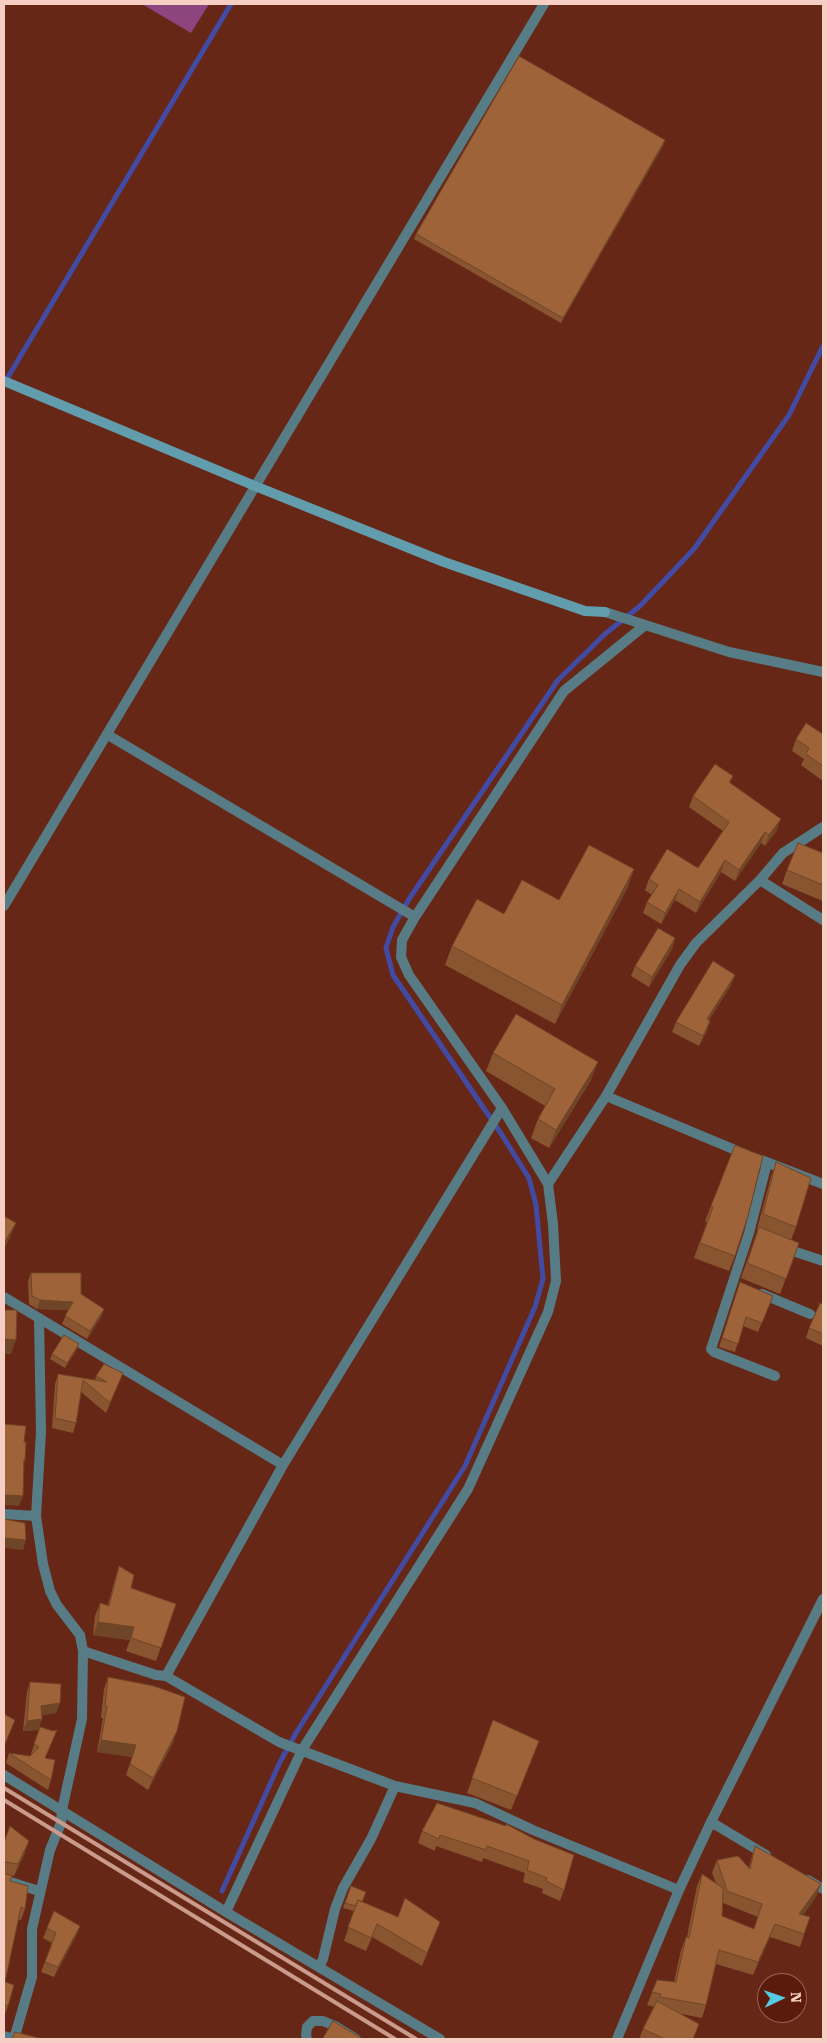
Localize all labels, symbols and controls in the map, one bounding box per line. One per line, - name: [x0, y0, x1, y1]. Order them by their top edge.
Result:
- north arrow: [757, 1973, 807, 2023]
- text: N: [788, 1991, 804, 2003]

